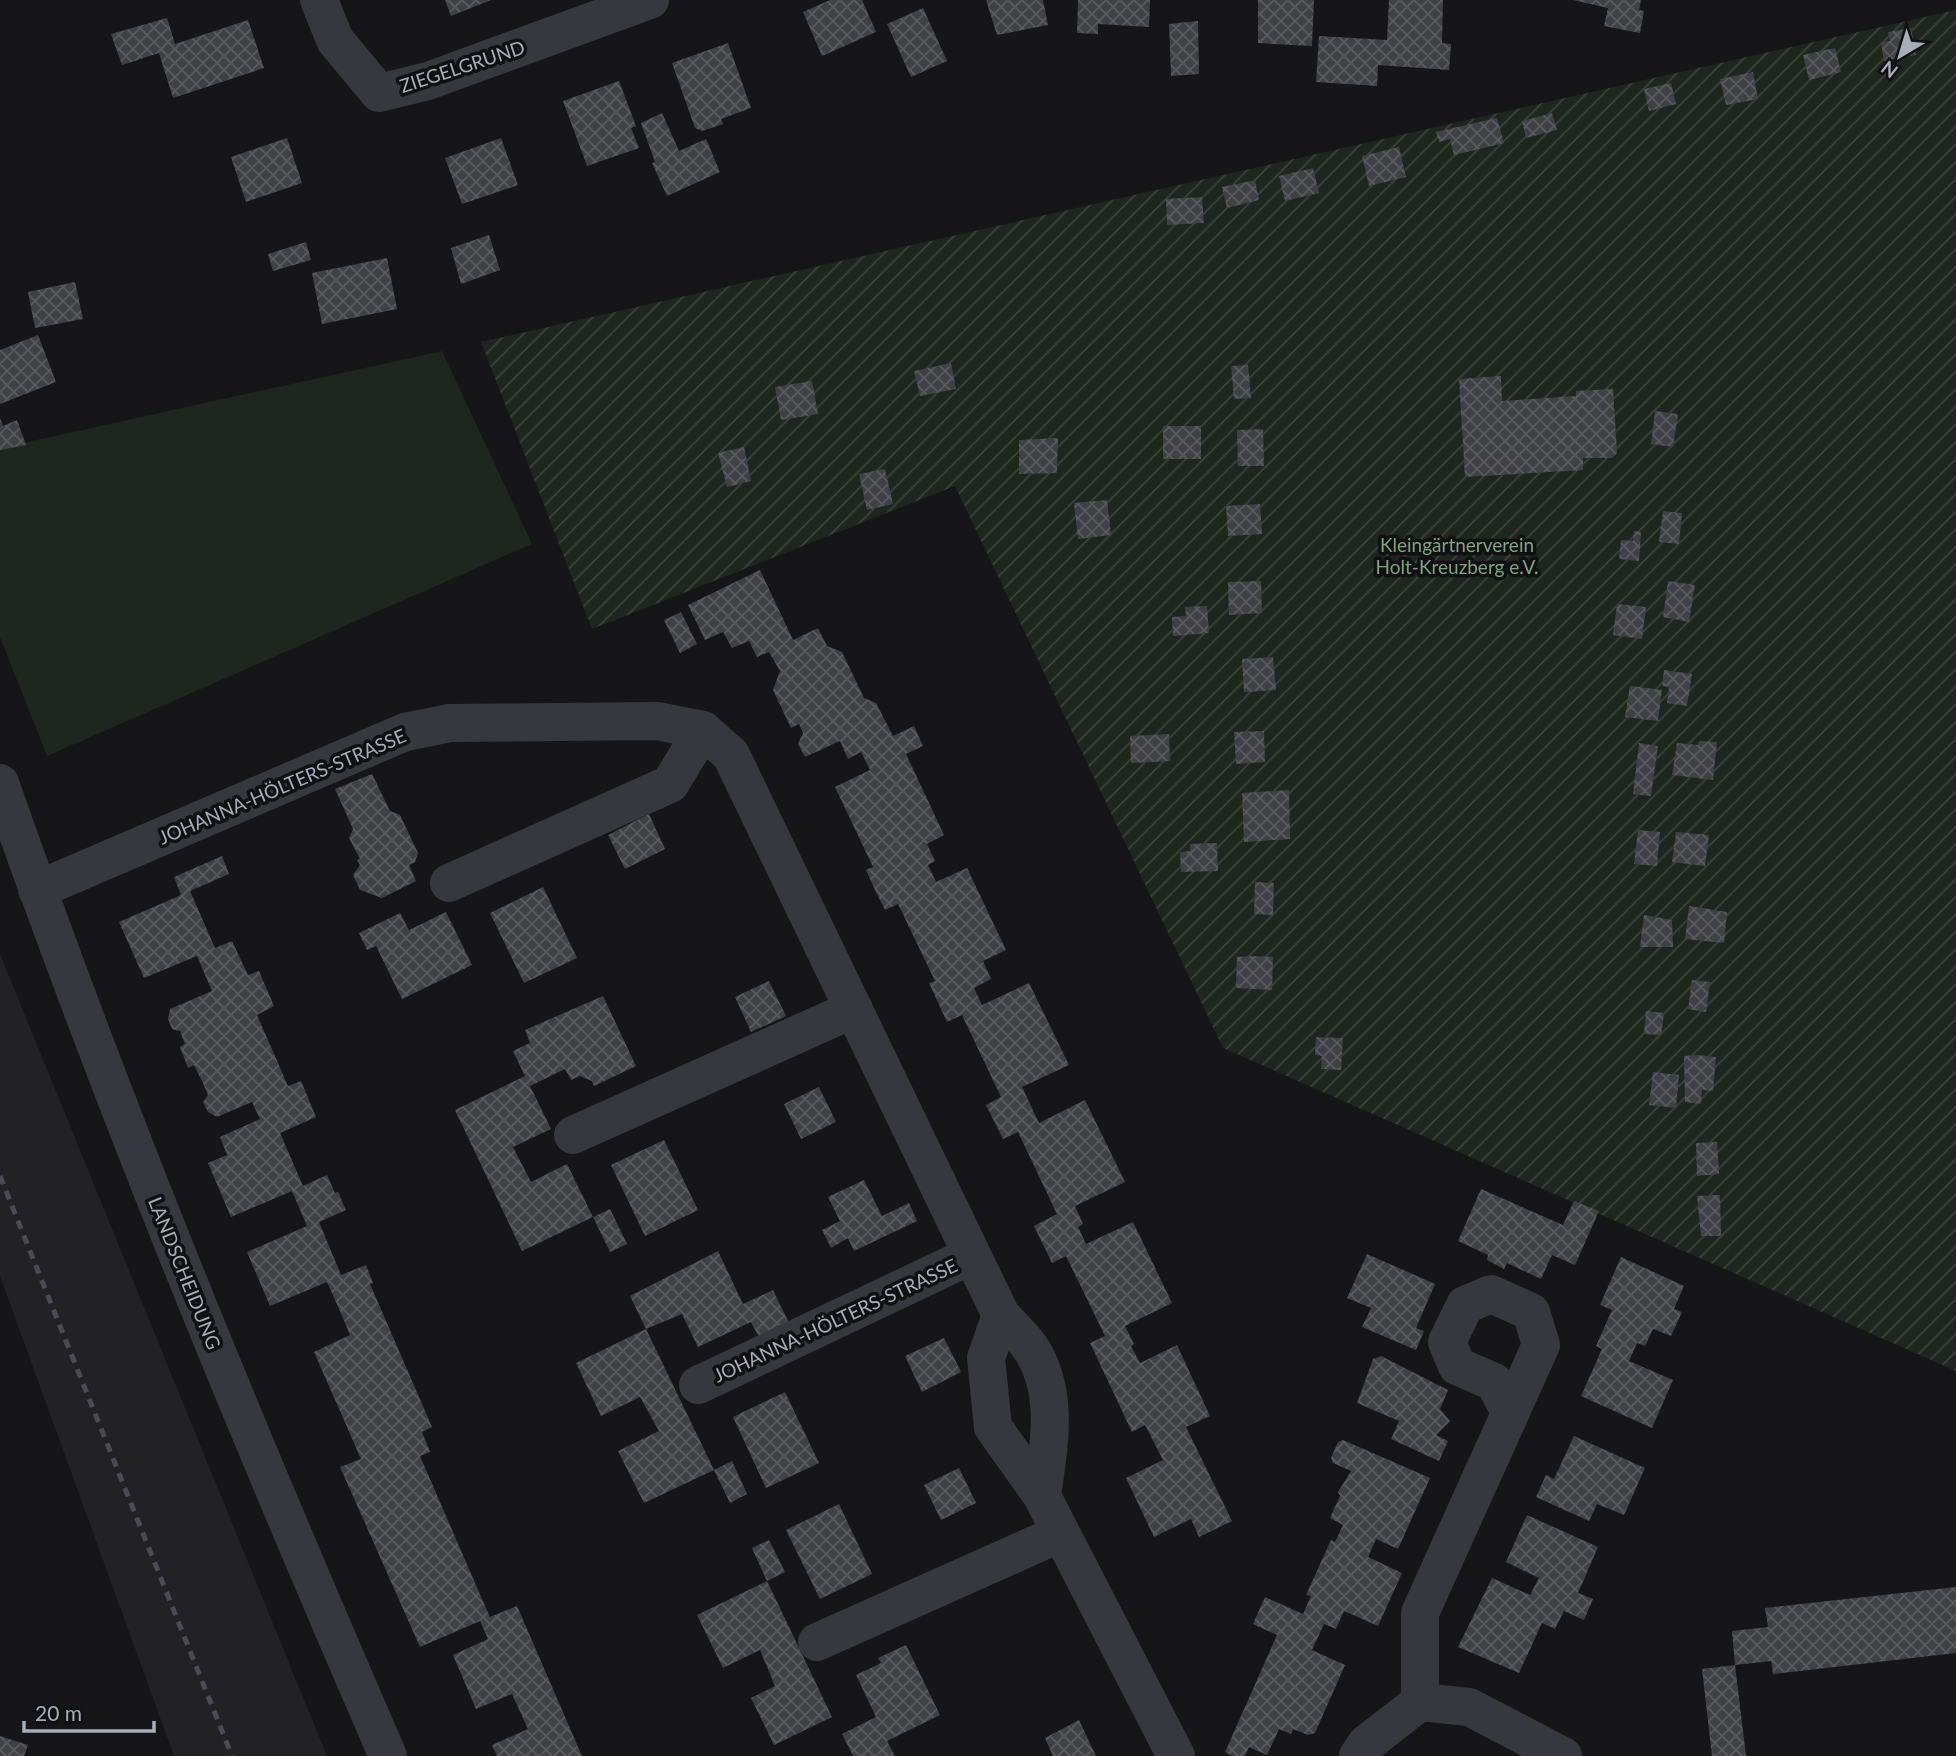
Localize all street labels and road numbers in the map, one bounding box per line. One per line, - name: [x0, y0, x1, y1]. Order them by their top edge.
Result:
- street label: ZIEGELGRUND: [397, 35, 527, 97]
- street label: JOHANNA-HÖLTERS-STRASSE: [155, 723, 409, 849]
- street label: LANDSCHEIDUNG: [144, 1194, 226, 1352]
- street label: JOHANNA-HÖLTERS-STRASSE: [709, 1253, 961, 1387]

